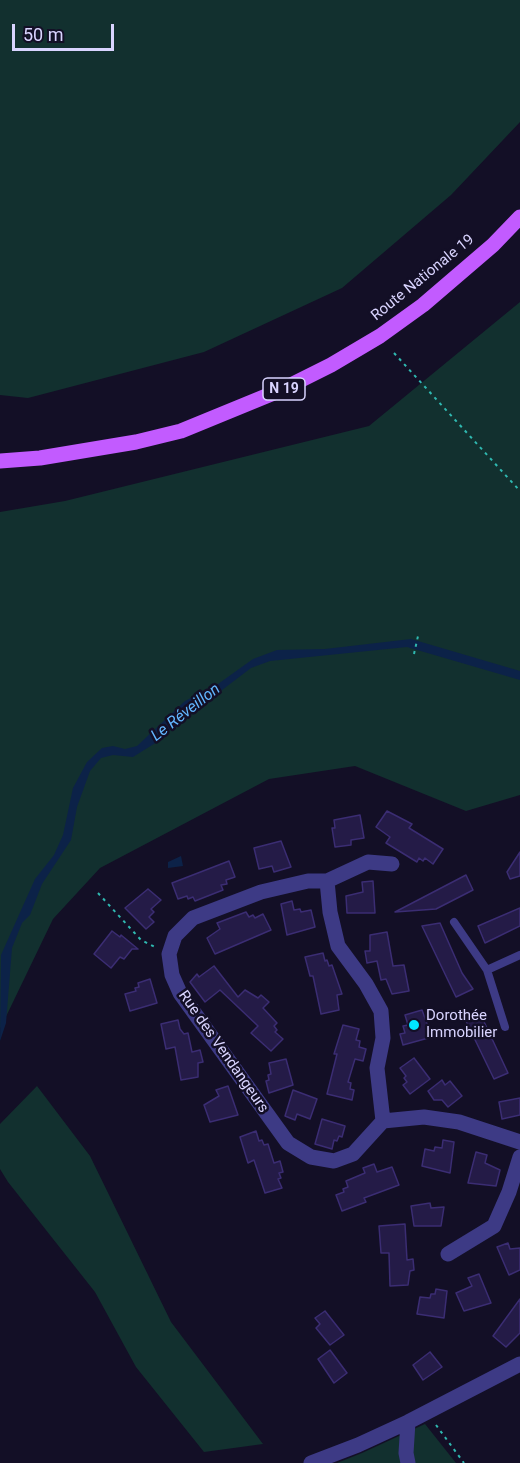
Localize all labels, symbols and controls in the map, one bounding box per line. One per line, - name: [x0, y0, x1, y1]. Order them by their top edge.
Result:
- scale bar: [15, 12, 117, 50]
- text: 50 m: [23, 24, 63, 45]
- street label: Route Nationale 19: [368, 231, 478, 325]
- road number: N 19: [263, 378, 305, 400]
- water label: Le Réveillon: [148, 680, 224, 746]
- street label: Rue des Vendangeurs: [174, 987, 272, 1117]
- place label: Dorothée Immobilier: [426, 1007, 497, 1042]
- marker: Dorothée Immobilier: [407, 1018, 421, 1032]

